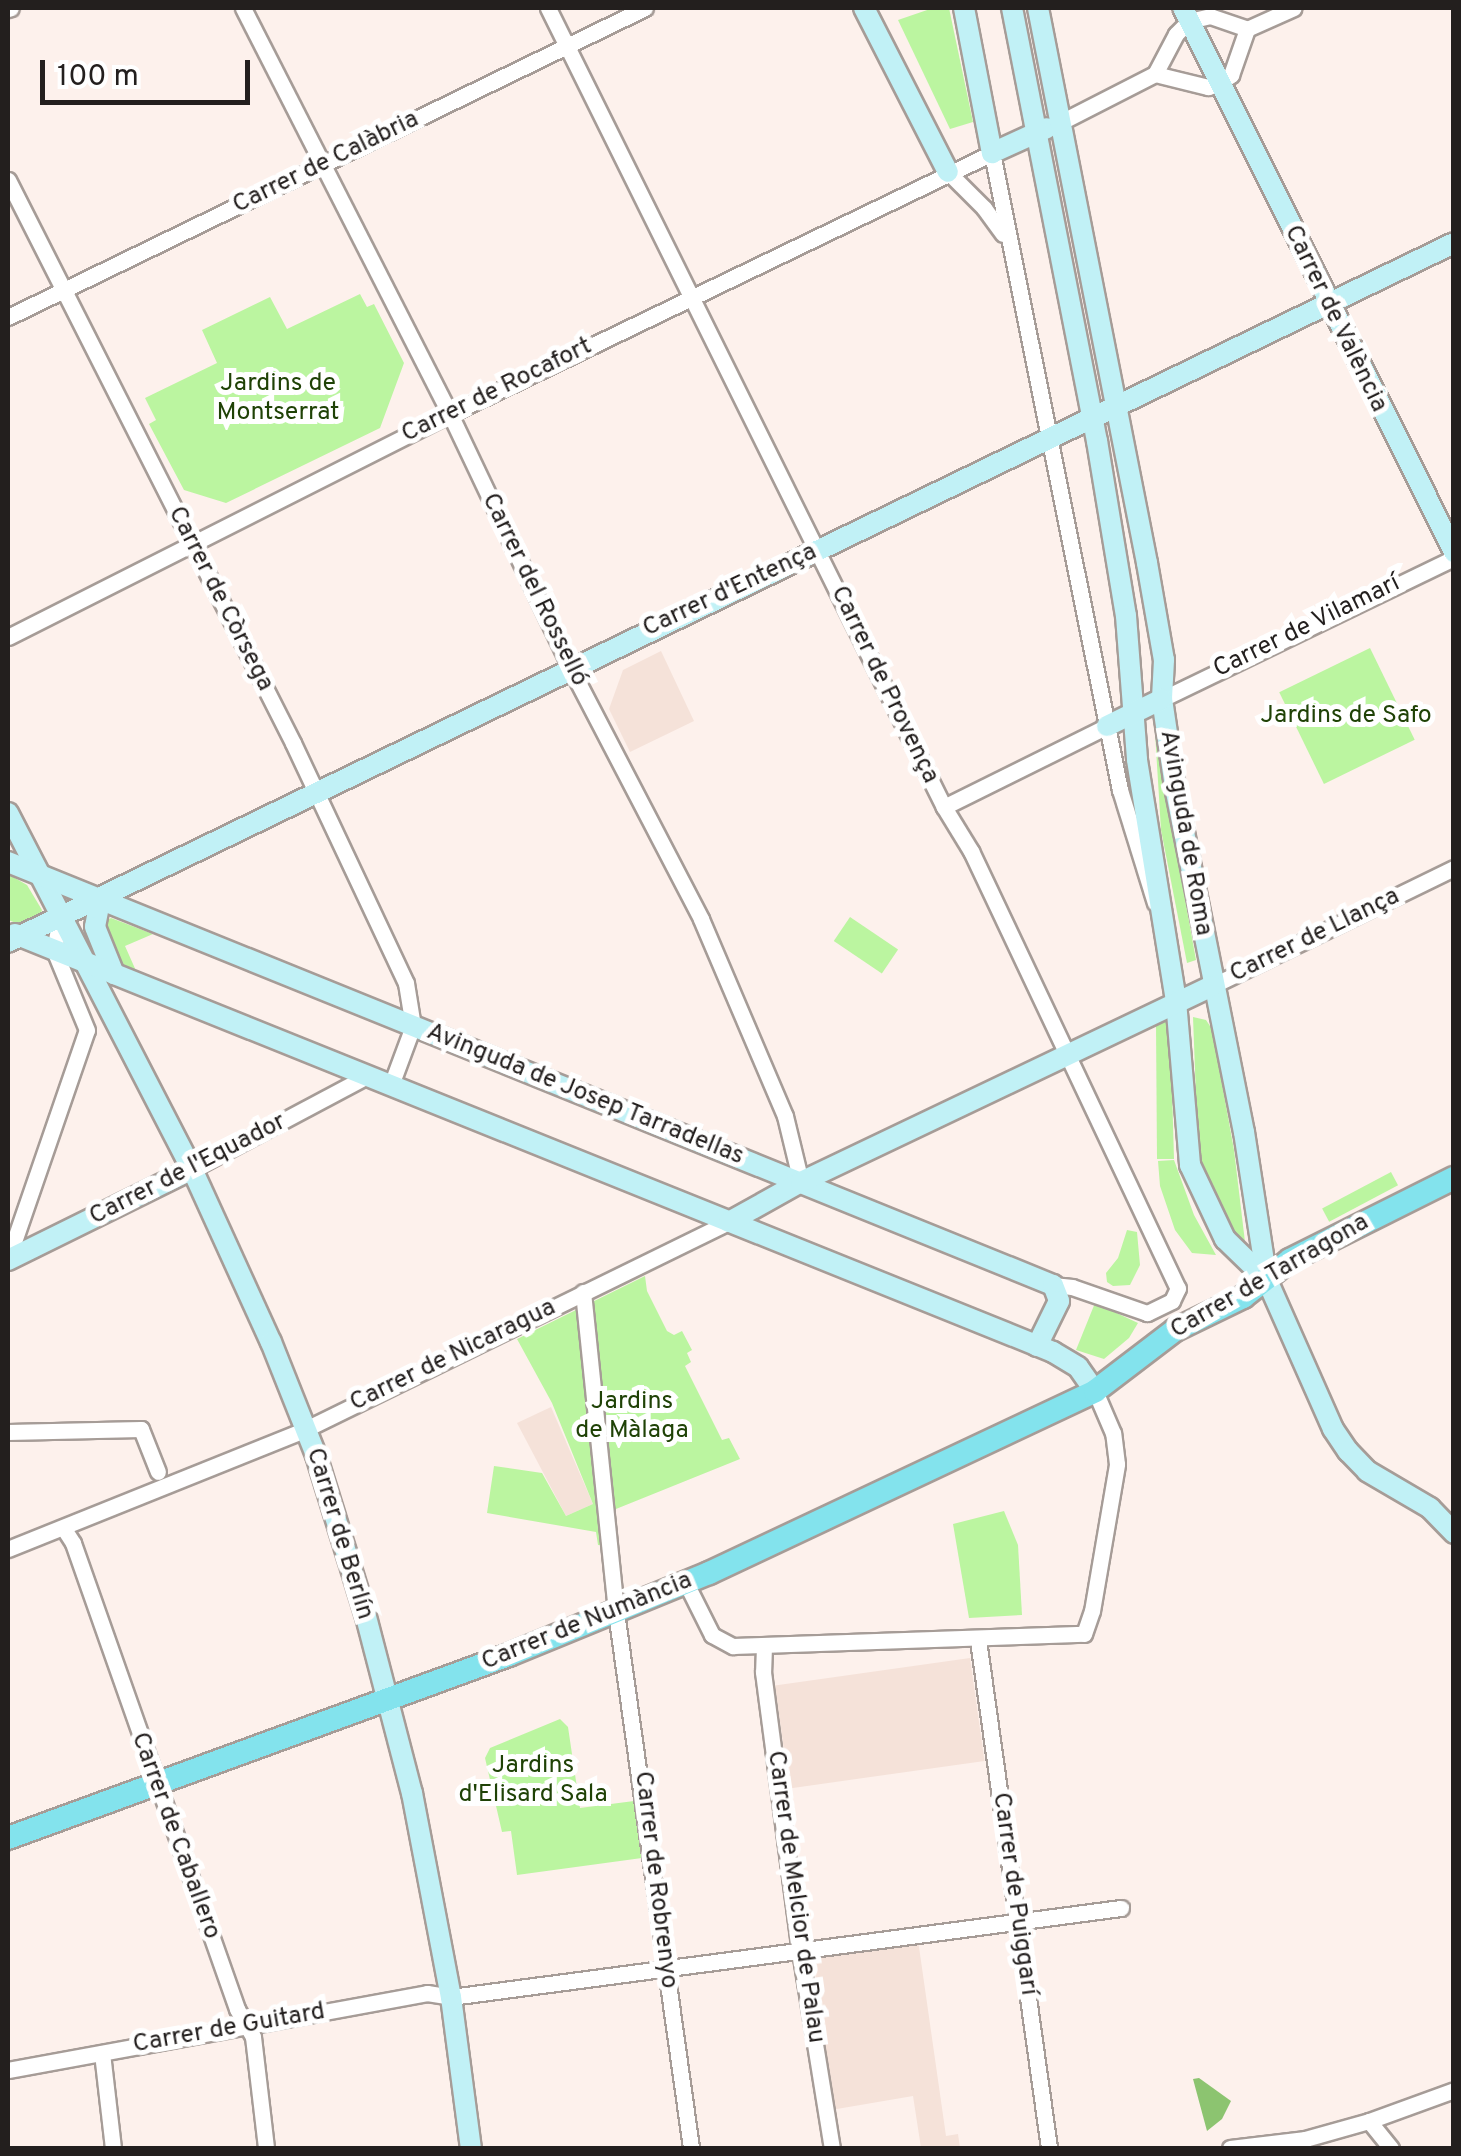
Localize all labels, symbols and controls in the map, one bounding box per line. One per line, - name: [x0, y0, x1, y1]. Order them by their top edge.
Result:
- scale bar: [45, 40, 255, 102]
- text: 100 m: [57, 59, 139, 96]
- street label: Carrer de Calàbria: [228, 105, 424, 221]
- street label: Carrer de València: [1277, 220, 1393, 418]
- street label: Carrer de Rocafort: [397, 332, 597, 450]
- park label: Jardins de Montserrat: [216, 370, 340, 429]
- street label: Carrer del Rosselló: [474, 489, 594, 691]
- street label: Carrer de Còrsega: [161, 502, 279, 696]
- street label: Carrer d'Entença: [638, 538, 822, 644]
- street label: Carrer de Vilamarí: [1209, 569, 1405, 685]
- street label: Carrer de Provença: [823, 581, 945, 789]
- park label: Jardins de Safo: [1260, 701, 1432, 731]
- street label: Avinguda de Roma: [1152, 728, 1218, 938]
- street label: Carrer de Llança: [1225, 882, 1405, 990]
- street label: Avinguda de Josep Tarradellas: [421, 1017, 749, 1173]
- street label: Carrer de l'Equador: [85, 1107, 291, 1233]
- street label: Carrer de Tarragona: [1165, 1208, 1375, 1346]
- street label: Carrer de Nicaragua: [345, 1293, 561, 1419]
- park label: Jardins de Màlaga: [575, 1388, 689, 1447]
- street label: Carrer de Berlín: [299, 1445, 379, 1623]
- street label: Carrer de Numància: [478, 1566, 696, 1678]
- street label: Carrer de Caballero: [124, 1729, 226, 1943]
- street label: Carrer de Melcior de Palau: [760, 1749, 830, 2045]
- park label: Jardins d'Elisard Sala: [458, 1752, 608, 1811]
- street label: Carrer de Robrenyo: [627, 1770, 683, 1990]
- street label: Carrer de Puiggarí: [985, 1791, 1043, 1997]
- street label: Carrer de Guitard: [131, 1997, 327, 2061]

